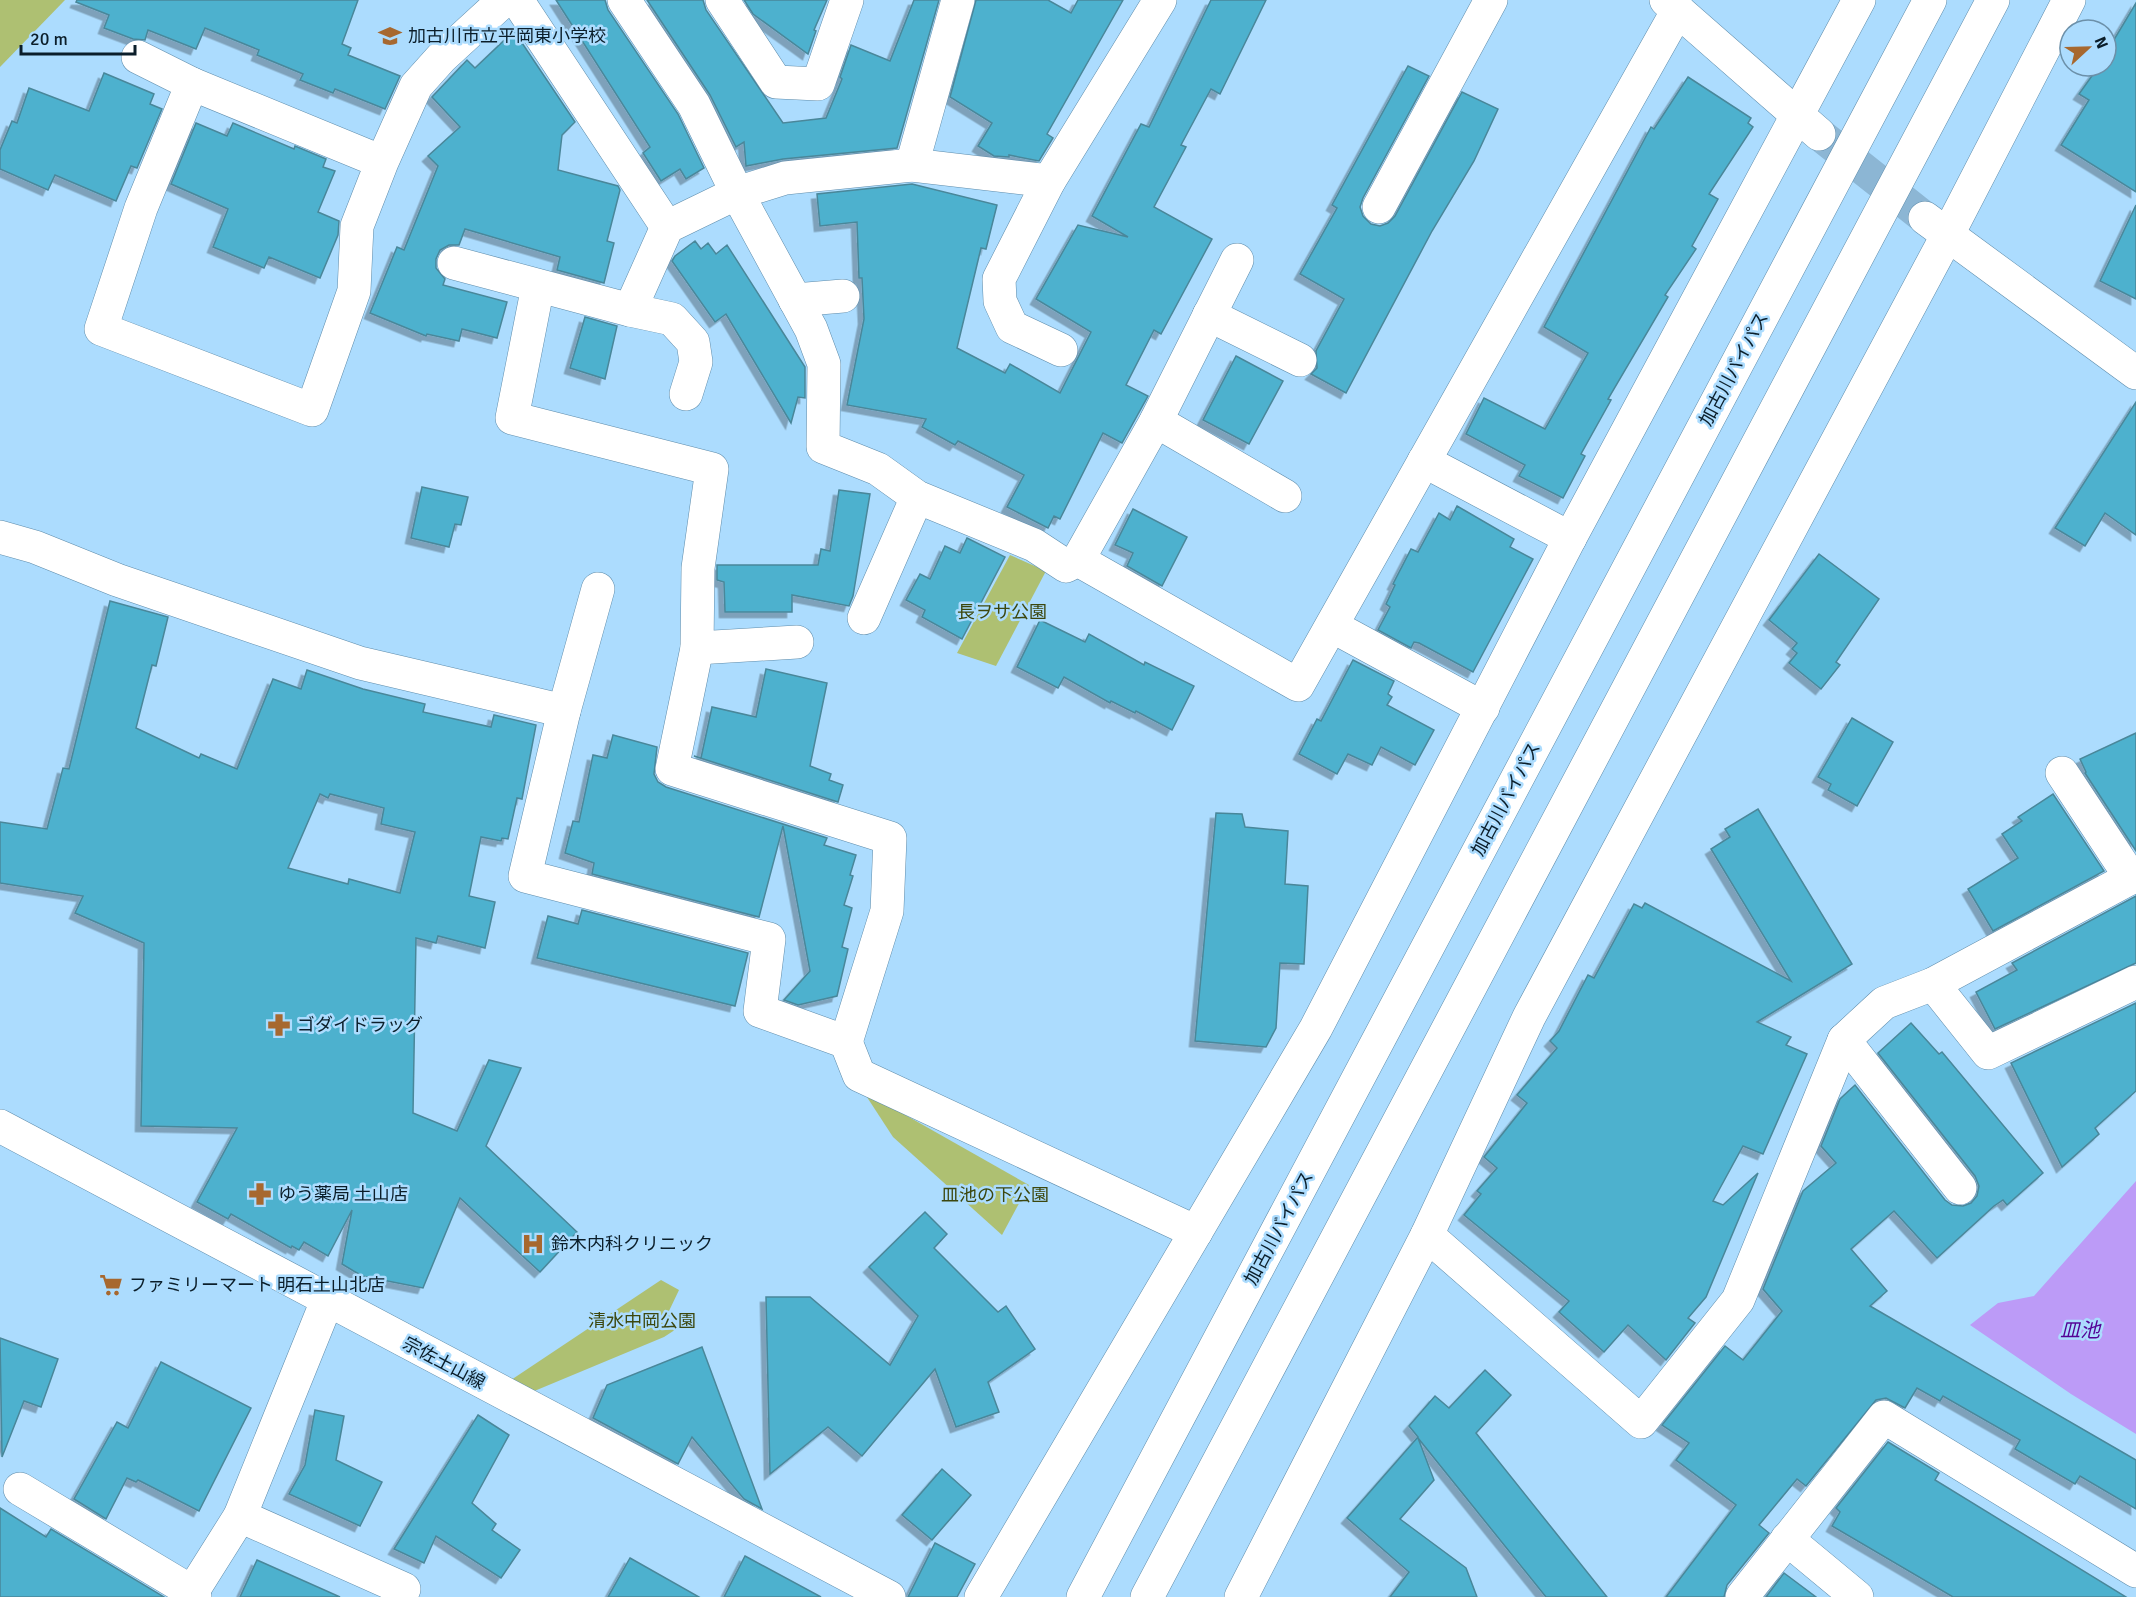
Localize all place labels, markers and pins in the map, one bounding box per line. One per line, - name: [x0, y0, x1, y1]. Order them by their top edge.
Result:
- school or university icon: 加古川市立平岡東小学校: [377, 23, 403, 49]
- place label: 加古川市立平岡東小学校: [408, 25, 606, 47]
- pharmacy icon: ゴダイドラッグ: [266, 1012, 292, 1038]
- place label: ゴダイドラッグ: [297, 1014, 423, 1036]
- pharmacy icon: ゆう薬局 土山店: [247, 1181, 273, 1207]
- place label: ゆう薬局 土山店: [278, 1183, 408, 1205]
- hospital icon: 鈴木内科クリニック: [520, 1231, 546, 1257]
- place label: 鈴木内科クリニック: [551, 1233, 713, 1255]
- supermarket icon: ファミリーマート 明石土山北店: [98, 1272, 124, 1298]
- place label: ファミリーマート 明石土山北店: [129, 1274, 385, 1296]

